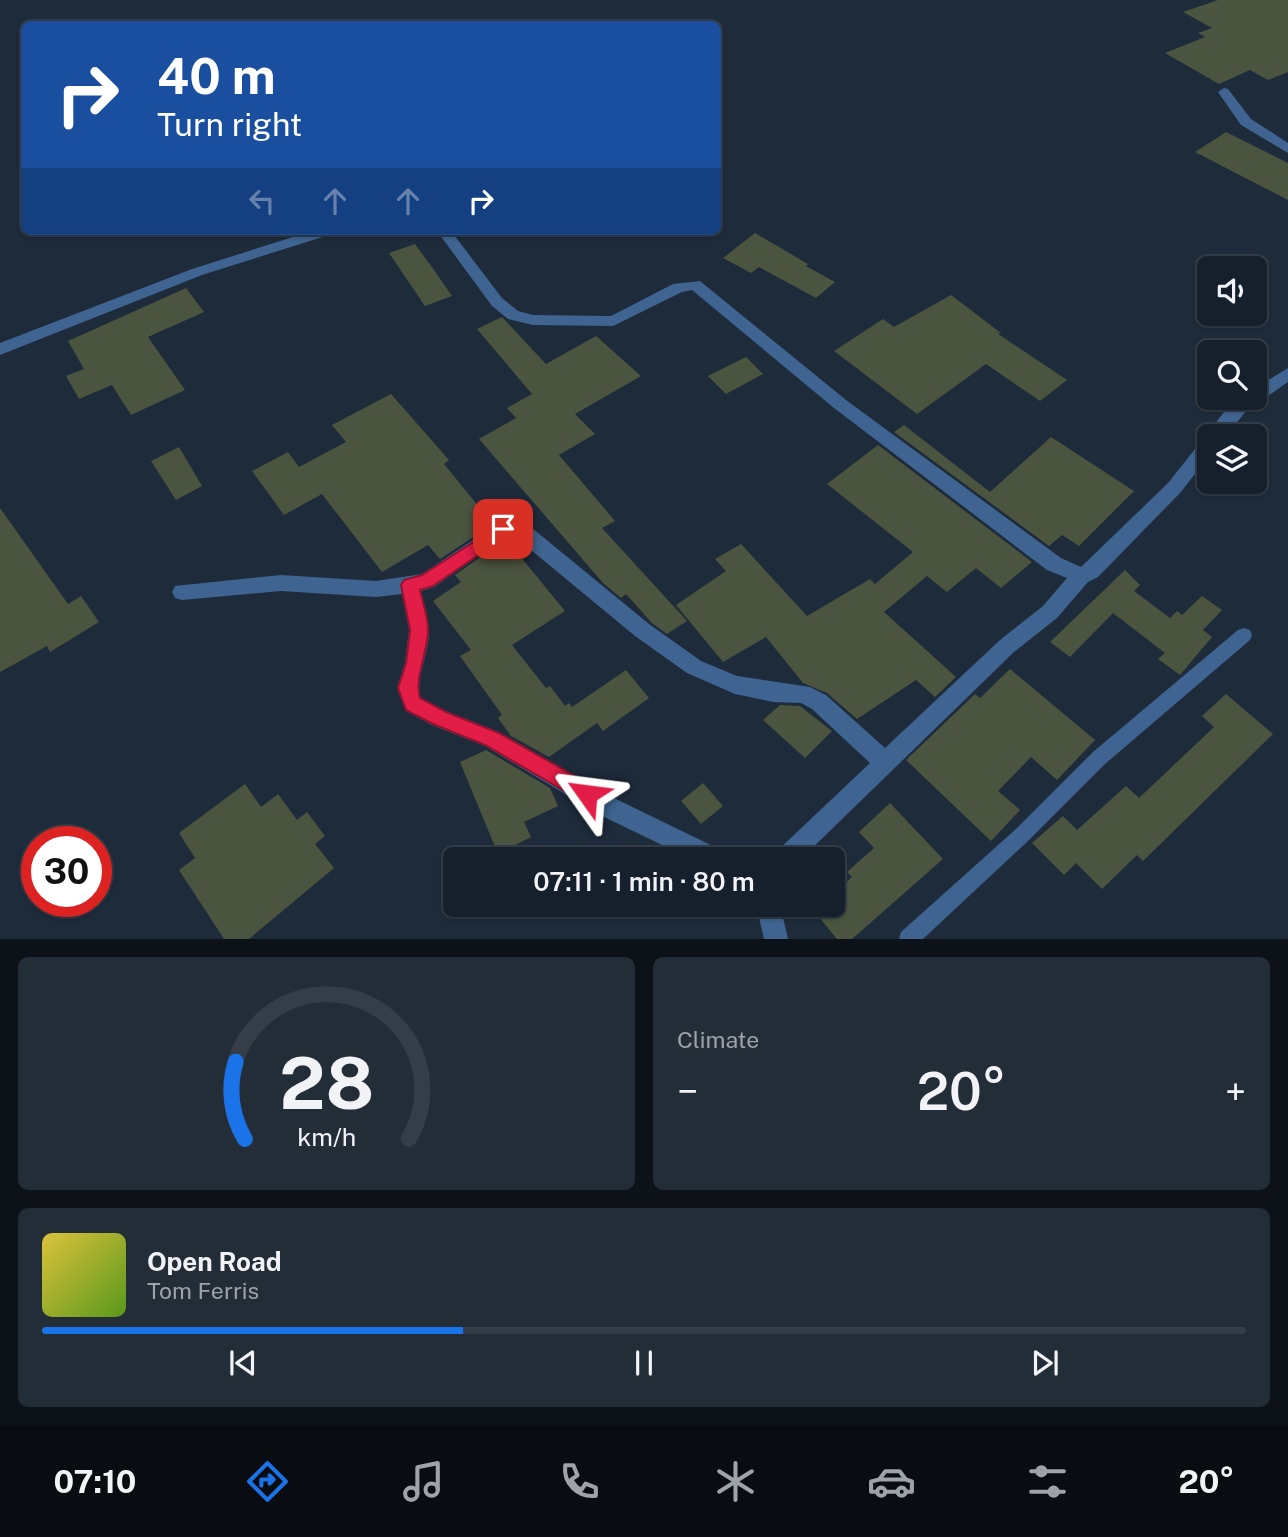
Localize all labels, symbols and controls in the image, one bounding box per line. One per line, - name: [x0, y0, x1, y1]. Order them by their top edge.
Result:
- text: 40 m: [157, 47, 276, 105]
- icon: right: [42, 49, 133, 140]
- text: Turn right: [157, 106, 302, 143]
- icon: left: [243, 182, 281, 220]
- icon: ahead: [316, 182, 354, 220]
- icon: ahead: [389, 182, 427, 220]
- icon: right: [462, 182, 500, 220]
- map controls: [1197, 256, 1267, 494]
- button: sound: [1197, 256, 1267, 326]
- button: search: [1197, 340, 1267, 410]
- button: layers: [1197, 424, 1267, 494]
- pin: [473, 499, 533, 559]
- icon: arrive: [484, 510, 522, 548]
- position arrow: [550, 757, 624, 831]
- speed limit sign: 30: [21, 826, 112, 917]
- text: 07:11 · 1 min · 80 m: [533, 866, 755, 897]
- text: Climate: [677, 1026, 759, 1053]
- text: 28: [279, 1041, 374, 1126]
- text: 20°: [917, 1061, 1006, 1122]
- text: −: [677, 1069, 698, 1114]
- text: +: [1225, 1069, 1246, 1114]
- text: km/h: [297, 1122, 356, 1152]
- text: Open Road: [147, 1246, 282, 1277]
- text: Tom Ferris: [147, 1277, 259, 1304]
- icon: previous: [224, 1344, 262, 1382]
- icon: pause: [625, 1344, 663, 1382]
- icon: next: [1026, 1344, 1064, 1382]
- icon: directions: [243, 1457, 292, 1506]
- icon: music: [399, 1457, 448, 1506]
- icon: phone: [555, 1457, 604, 1506]
- icon: climate: [711, 1457, 760, 1506]
- icon: car: [867, 1457, 916, 1506]
- icon: filters: [1023, 1457, 1072, 1506]
- text: 07:10: [53, 1463, 137, 1500]
- text: 20°: [1178, 1463, 1235, 1500]

